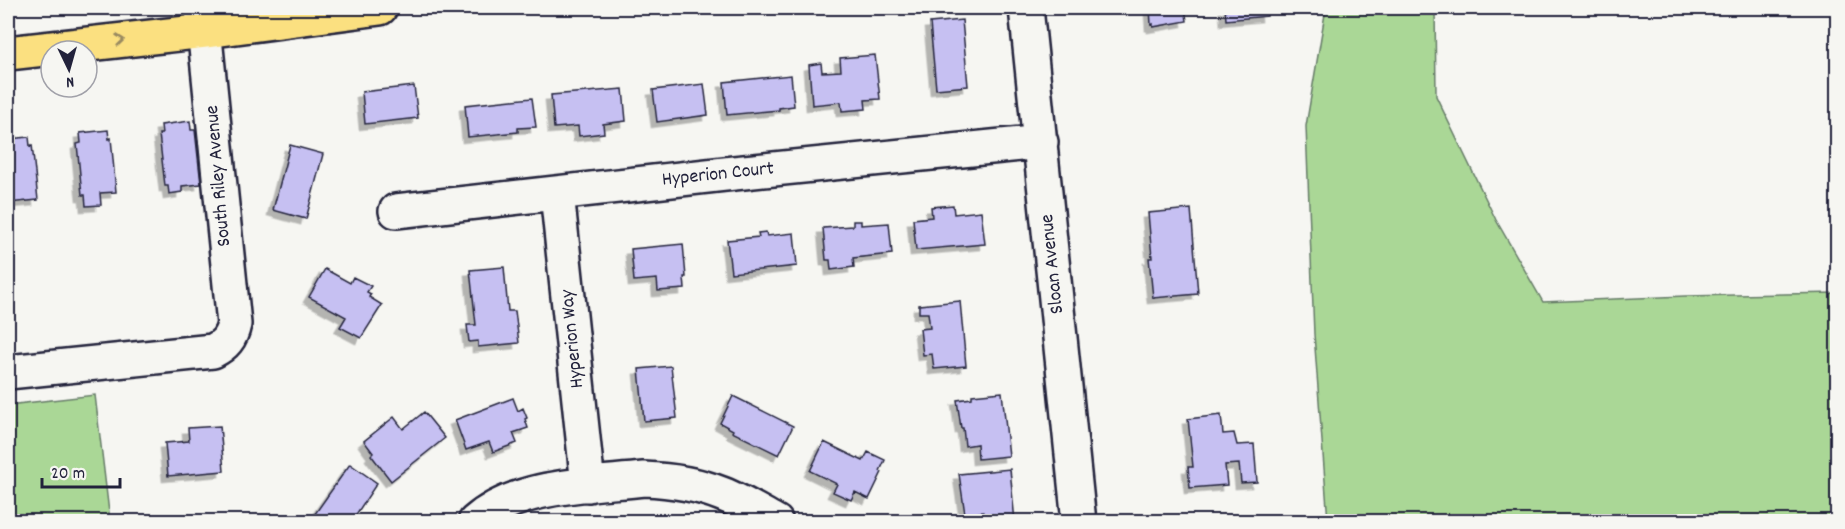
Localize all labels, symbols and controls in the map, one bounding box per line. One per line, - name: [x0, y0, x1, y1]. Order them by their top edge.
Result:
- one-way arrow: [116, 34, 125, 47]
- north arrow: [39, 39, 99, 99]
- text: N: [65, 70, 75, 93]
- street label: South Riley Avenue: [199, 104, 239, 248]
- street label: Hyperion Court: [661, 155, 775, 195]
- street label: Sloan Avenue: [1034, 212, 1072, 315]
- street label: Hyperion Way: [554, 287, 592, 390]
- scale bar: [42, 451, 120, 489]
- text: 20 m: [51, 462, 85, 487]

